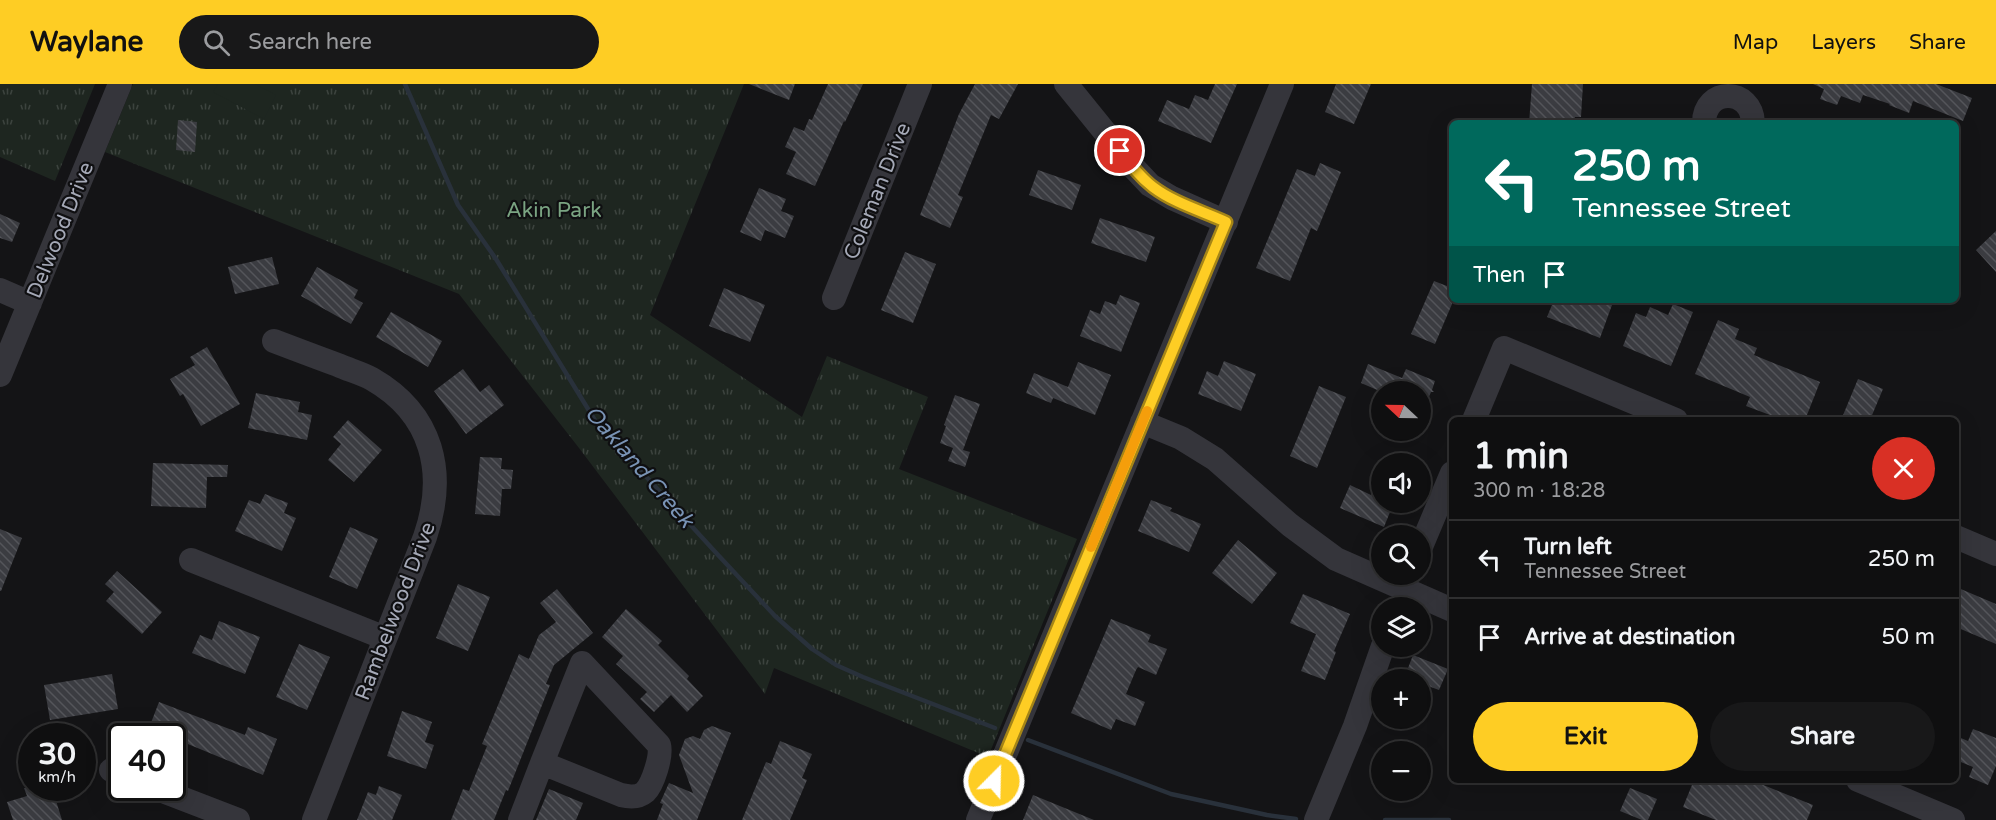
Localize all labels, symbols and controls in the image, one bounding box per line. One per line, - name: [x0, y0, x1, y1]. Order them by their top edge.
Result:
- search box: [179, 15, 599, 69]
- text: Waylane: [30, 25, 143, 59]
- icon: search: [200, 26, 233, 59]
- text: Search here: [248, 29, 372, 55]
- text: Map: [1733, 30, 1778, 55]
- text: Layers: [1811, 30, 1876, 55]
- text: Share: [1909, 30, 1966, 55]
- street label: Coleman Drive: [839, 119, 916, 263]
- pin: [1094, 125, 1145, 176]
- icon: arrive: [1103, 134, 1136, 167]
- text: 250 m: [1572, 141, 1701, 192]
- icon: left: [1473, 144, 1551, 222]
- street label: Delwood Drive: [22, 158, 99, 302]
- text: Tennessee Street: [1572, 192, 1791, 225]
- park label: Akin Park: [506, 198, 602, 223]
- icon: arrive: [1538, 258, 1571, 291]
- text: Then: [1473, 262, 1526, 288]
- north arrow: [1371, 381, 1431, 441]
- map controls: [1371, 381, 1431, 801]
- water label: Oakland Creek: [579, 400, 701, 534]
- text: 1 min: [1473, 435, 1569, 478]
- button: close: [1872, 437, 1935, 500]
- button: sound: [1371, 453, 1431, 513]
- text: 300 m · 18:28: [1473, 479, 1605, 503]
- street label: Rambelwood Drive: [350, 518, 441, 704]
- button: search: [1371, 525, 1431, 585]
- text: Turn left: [1524, 534, 1612, 560]
- icon: left: [1473, 543, 1506, 576]
- text: 250 m: [1868, 546, 1935, 572]
- text: Tennessee Street: [1524, 560, 1686, 584]
- button: layers: [1371, 597, 1431, 657]
- icon: arrive: [1473, 621, 1506, 654]
- text: Arrive at destination: [1524, 624, 1735, 650]
- text: 50 m: [1881, 624, 1935, 650]
- button: +: [1371, 669, 1431, 729]
- button: Exit: [1473, 702, 1698, 771]
- button: Share: [1710, 702, 1935, 771]
- speed limit sign: 40: [108, 723, 186, 801]
- text: 30: [38, 736, 76, 773]
- button: −: [1371, 741, 1431, 801]
- position arrow: [962, 749, 1026, 813]
- text: km/h: [38, 768, 76, 786]

